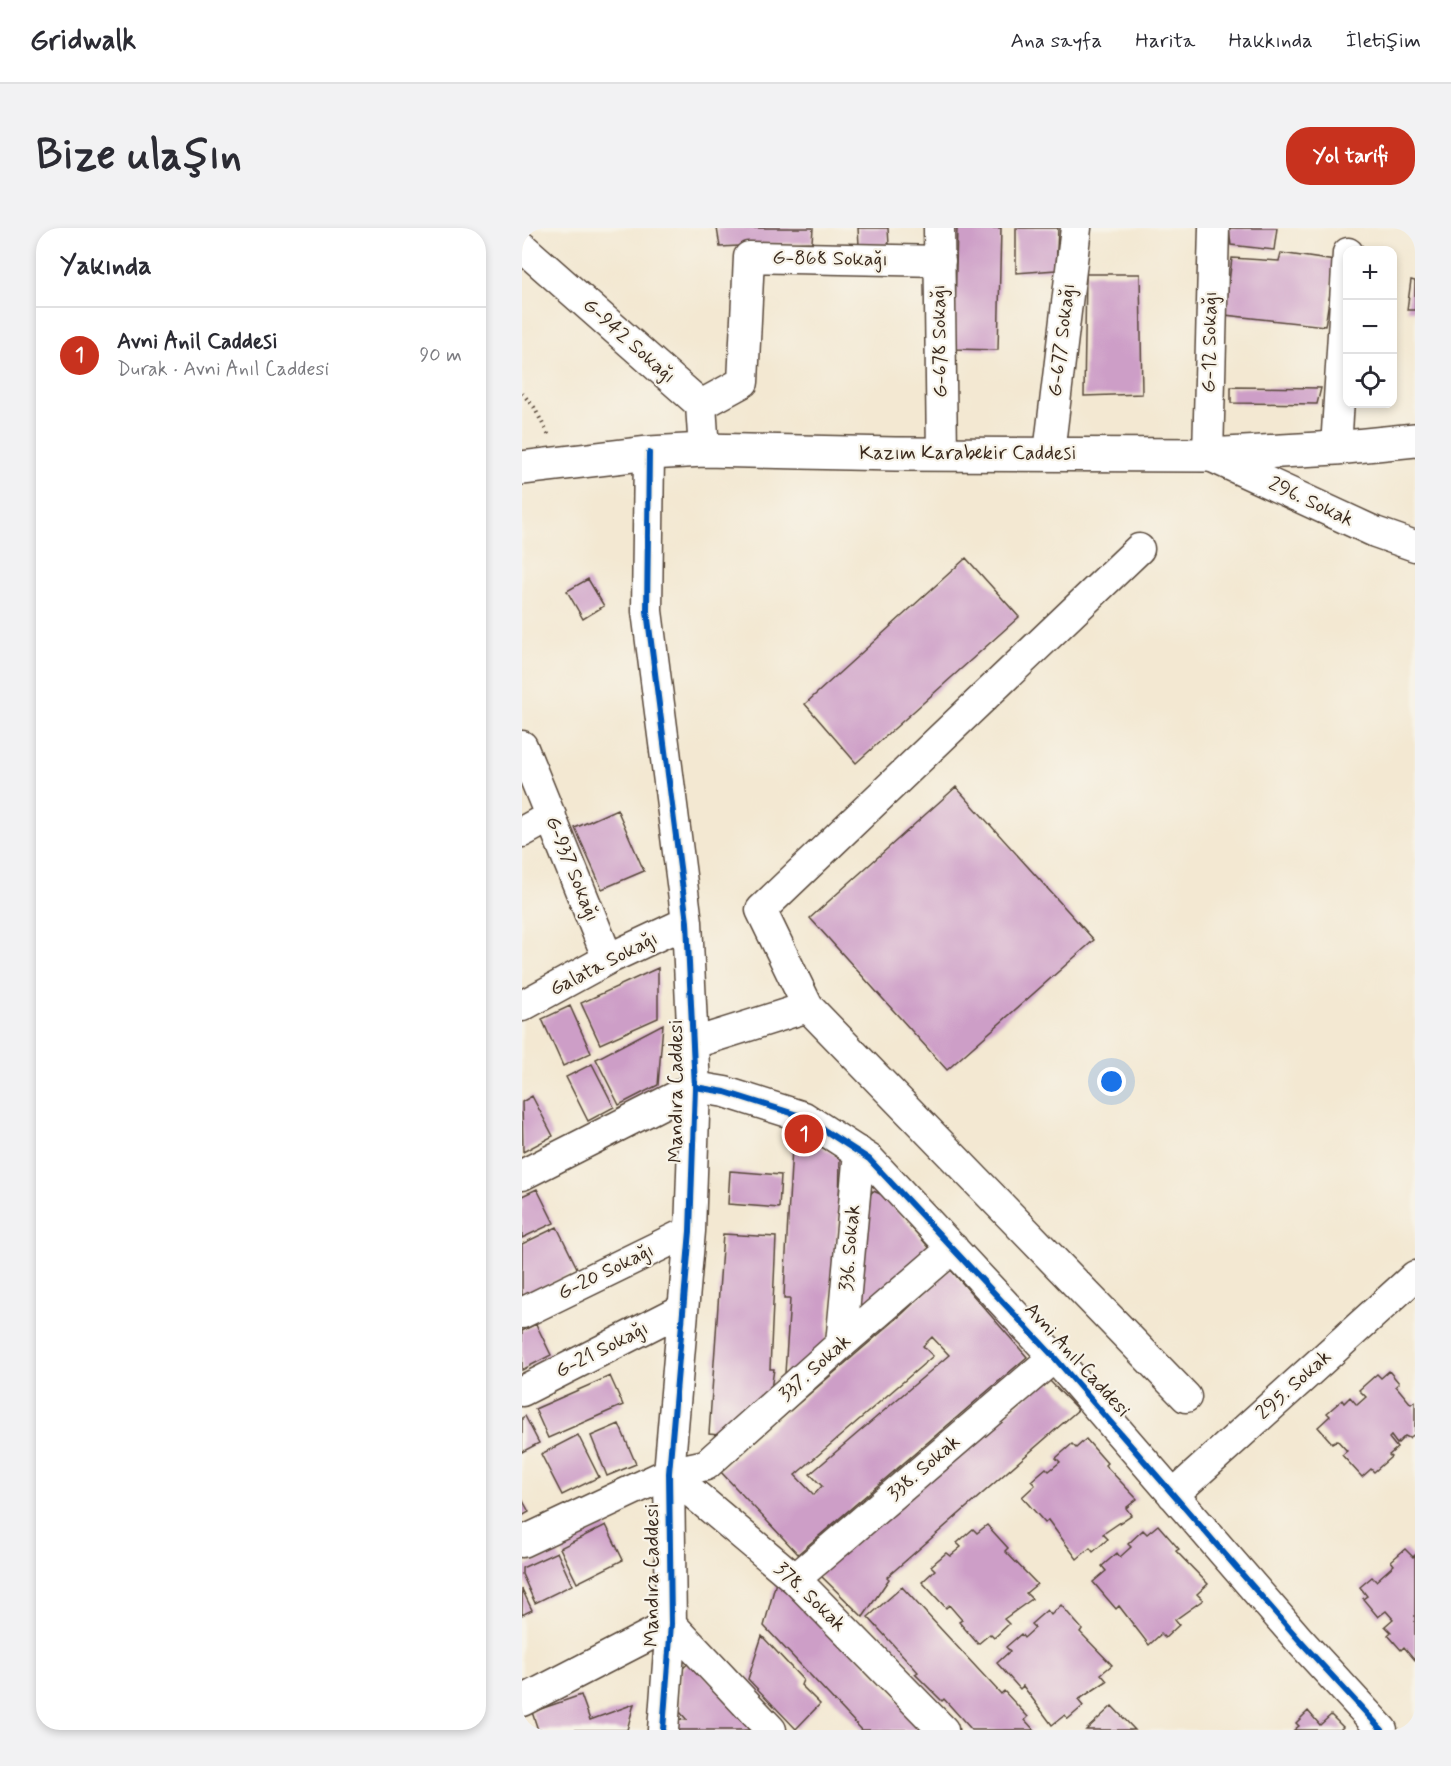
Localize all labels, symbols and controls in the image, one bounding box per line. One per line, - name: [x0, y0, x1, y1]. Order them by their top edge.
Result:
- text: Gridwalk: [30, 23, 136, 60]
- text: Ana sayfa: [1010, 27, 1102, 55]
- text: Harita: [1135, 27, 1195, 55]
- text: Hakkında: [1228, 27, 1313, 55]
- text: İletişim: [1346, 27, 1421, 55]
- button: Yol tarifi: [1286, 127, 1415, 185]
- text: Bize ulaşın: [36, 129, 242, 184]
- street label: G-868 Sokağı: [772, 244, 888, 274]
- map controls: [1343, 246, 1397, 408]
- button: +: [1343, 246, 1397, 300]
- text: Yakında: [60, 250, 152, 284]
- street label: G-677 Sokağı: [1042, 282, 1082, 398]
- street label: G-678 Sokağı: [926, 284, 954, 398]
- street label: G-12 Sokağı: [1196, 291, 1224, 393]
- street label: G-942 Sokağı: [577, 292, 681, 390]
- button: −: [1343, 300, 1397, 354]
- text: Avni Anil Caddesi: [117, 328, 278, 356]
- text: 1: [75, 342, 84, 369]
- text: 90 m: [419, 342, 462, 369]
- button: locate: [1343, 354, 1397, 408]
- text: Durak · Avni Anıl Caddesi: [117, 356, 329, 383]
- street label: Kazım Karabekir Caddesi: [859, 440, 1077, 467]
- street label: 296. Sokak: [1264, 470, 1358, 534]
- street label: G-937 Sokağı: [539, 812, 605, 926]
- street label: Galata Sokağı: [545, 925, 663, 1003]
- street label: Mandıra Caddesi: [663, 1019, 690, 1163]
- your location: [1097, 1067, 1126, 1096]
- pin: 1: [784, 1112, 824, 1156]
- street label: 336. Sokak: [833, 1203, 867, 1293]
- street label: G-20 Sokağı: [553, 1237, 659, 1307]
- street label: Avni Anıl Caddesi: [1018, 1297, 1136, 1423]
- street label: G-21 Sokağı: [551, 1315, 653, 1385]
- street label: 337. Sokak: [773, 1328, 857, 1408]
- street label: 295. Sokak: [1250, 1344, 1338, 1426]
- street label: 338. Sokak: [882, 1429, 966, 1507]
- street label: Mandıra Caddesi: [639, 1503, 666, 1647]
- street label: 378. Sokak: [768, 1556, 852, 1638]

